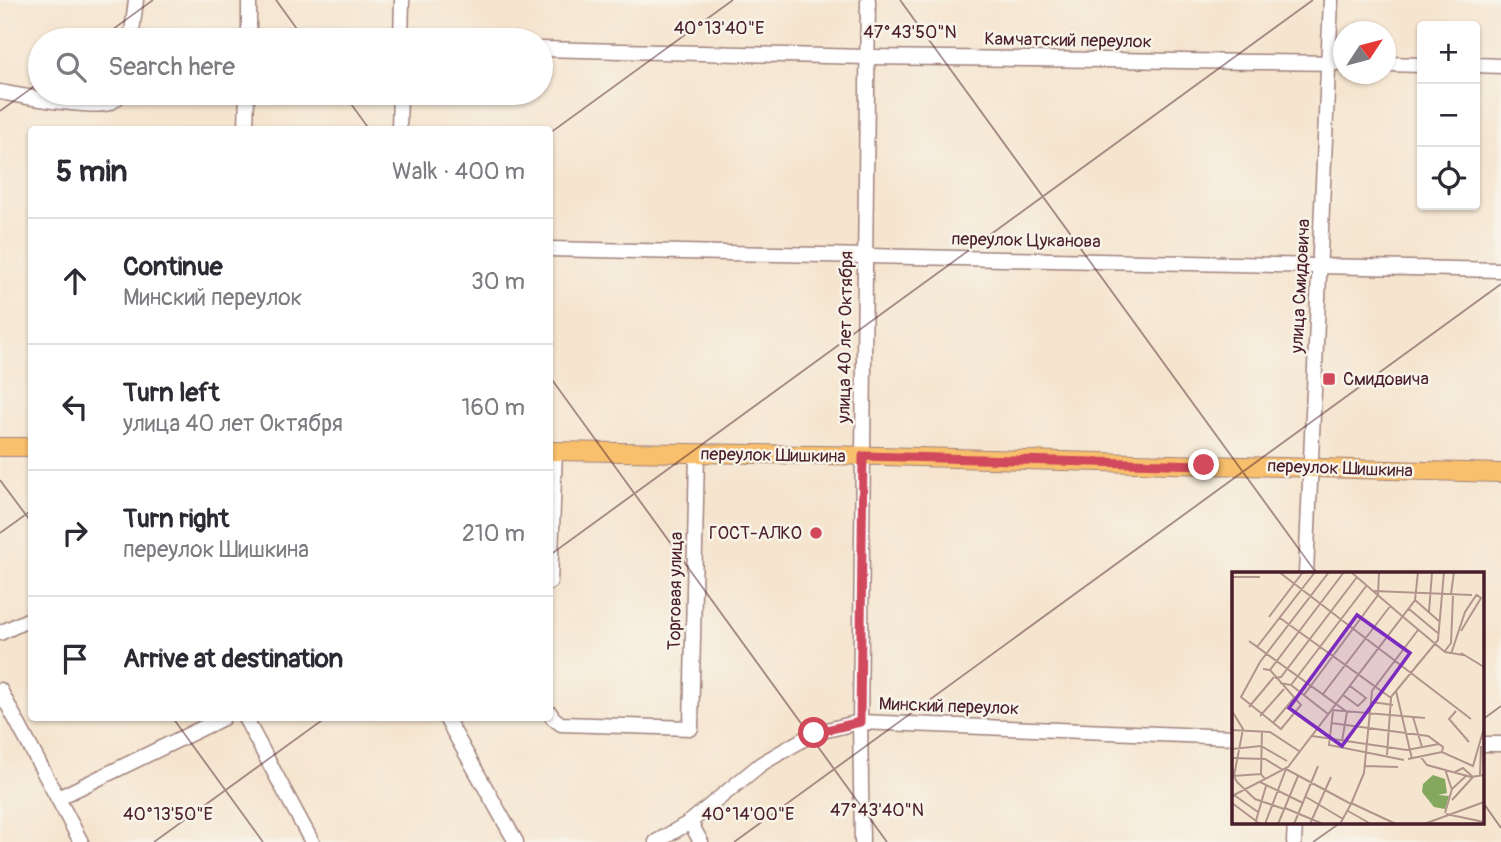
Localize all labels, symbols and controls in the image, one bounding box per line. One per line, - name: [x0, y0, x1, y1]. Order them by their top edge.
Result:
- text: 40°13'40"E: [674, 17, 764, 40]
- text: 47°43'50"N: [863, 21, 957, 44]
- north arrow: [1333, 21, 1396, 84]
- map controls: [1417, 21, 1480, 210]
- button: +: [1417, 21, 1480, 84]
- search box: [28, 28, 553, 105]
- street label: Камчатский переулок: [984, 28, 1152, 53]
- icon: search: [52, 48, 90, 86]
- text: Search here: [108, 51, 235, 83]
- button: −: [1417, 84, 1480, 147]
- button: locate: [1417, 147, 1480, 210]
- text: 5 min: [56, 153, 127, 190]
- text: Walk · 400 m: [392, 157, 525, 186]
- street label: улица Смидовича: [1285, 218, 1316, 355]
- street label: переулок Цуканова: [951, 228, 1101, 253]
- text: Continue: [123, 251, 223, 283]
- street label: улица 40 лет Октября: [832, 251, 859, 424]
- icon: ahead: [56, 262, 94, 300]
- text: 30 m: [471, 267, 525, 296]
- text: Минский переулок: [123, 283, 302, 312]
- place label: Смидовича: [1343, 368, 1429, 391]
- marker: Смидовича: [1321, 371, 1337, 387]
- text: Turn left: [123, 377, 219, 409]
- icon: left: [56, 388, 94, 426]
- text: 160 m: [461, 393, 525, 422]
- text: улица 40 лет Октября: [123, 409, 343, 438]
- street label: переулок Шишкина: [700, 443, 846, 468]
- route end: [1188, 449, 1219, 480]
- street label: переулок Шишкина: [1267, 454, 1413, 483]
- text: Turn right: [123, 503, 229, 535]
- icon: right: [56, 514, 94, 552]
- text: 210 m: [462, 519, 525, 548]
- place label: ГОСТ-АЛКО: [709, 522, 802, 545]
- marker: ГОСТ-АЛКО: [808, 525, 824, 541]
- street label: Торговая улица: [663, 532, 688, 650]
- text: переулок Шишкина: [123, 535, 309, 564]
- inset map: [1232, 572, 1484, 824]
- icon: arrive: [56, 640, 94, 678]
- text: Arrive at destination: [123, 643, 343, 675]
- street label: Минский переулок: [878, 693, 1020, 720]
- route start: [798, 717, 829, 748]
- text: 47°43'40"N: [830, 799, 924, 822]
- text: 40°13'50"E: [123, 803, 213, 826]
- text: 40°14'00"E: [702, 803, 794, 826]

